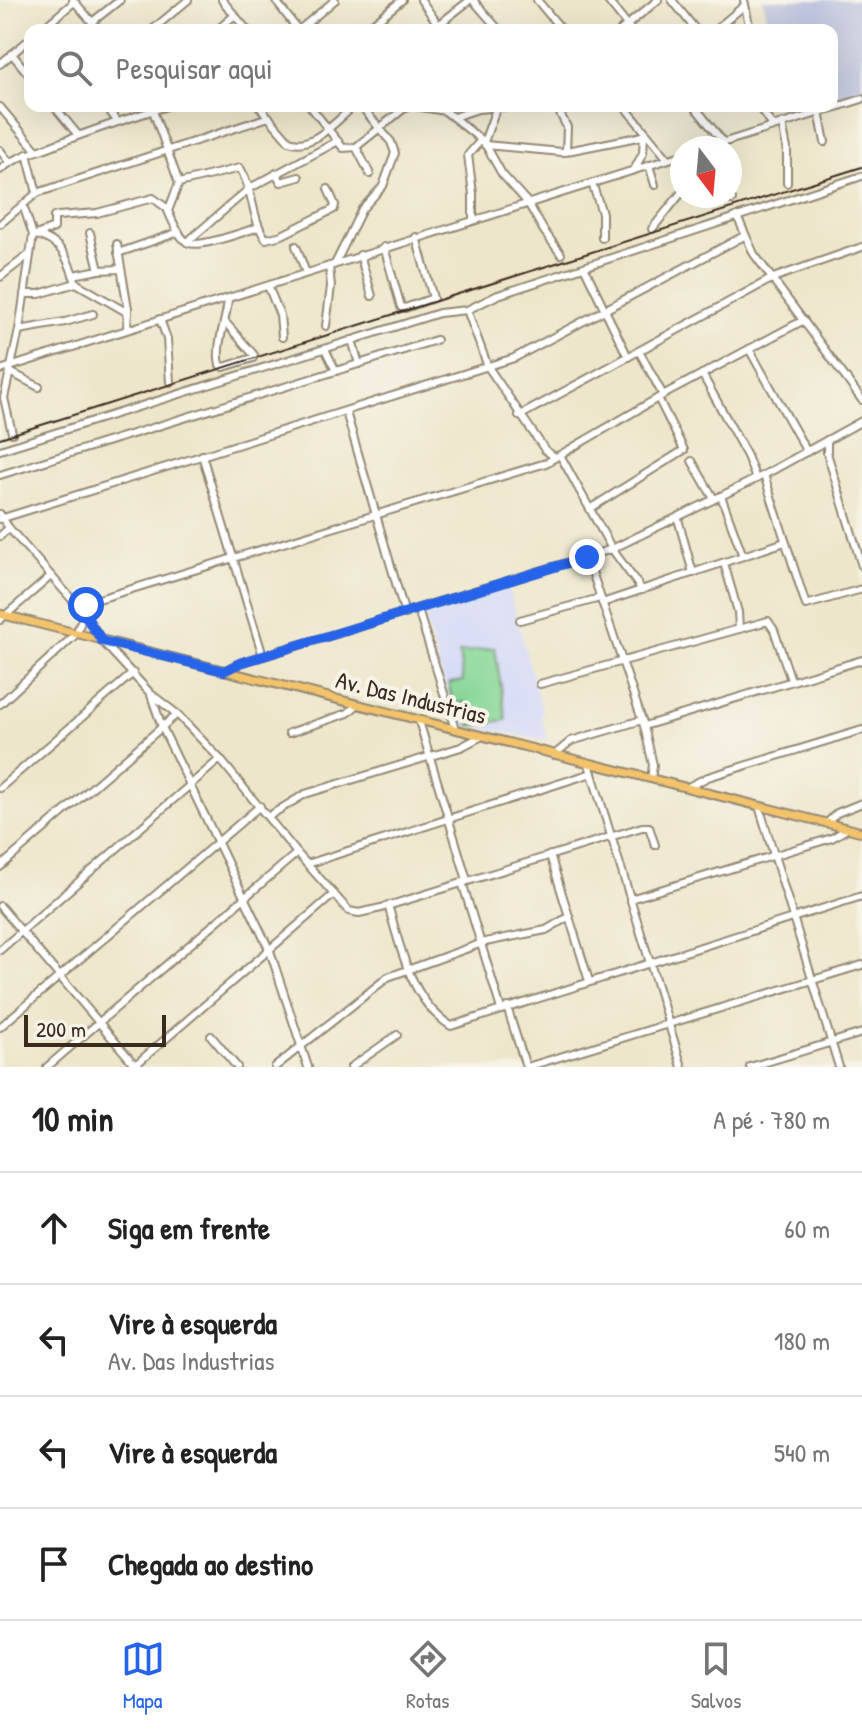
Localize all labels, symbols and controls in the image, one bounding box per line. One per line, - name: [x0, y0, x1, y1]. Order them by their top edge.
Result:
- search box: [24, 24, 838, 112]
- icon: search: [52, 46, 96, 90]
- text: Pesquisar aqui: [116, 48, 273, 88]
- north arrow: [670, 136, 742, 208]
- route end: [569, 539, 605, 575]
- route start: [68, 587, 104, 623]
- street label: Av. Das Industrias: [333, 663, 490, 731]
- scale bar: [24, 1011, 166, 1047]
- text: 200 m: [36, 1014, 86, 1044]
- text: 10 min: [32, 1096, 114, 1142]
- text: A pé · 780 m: [713, 1102, 830, 1137]
- icon: ahead: [32, 1206, 76, 1250]
- text: Siga em frente: [108, 1208, 270, 1248]
- text: 60 m: [784, 1211, 830, 1246]
- text: Vire à esquerda: [108, 1303, 277, 1343]
- icon: left: [32, 1318, 76, 1362]
- text: 180 m: [774, 1323, 830, 1358]
- text: Av. Das Industrias: [108, 1343, 275, 1378]
- icon: left: [32, 1430, 76, 1474]
- text: Vire à esquerda: [108, 1432, 277, 1472]
- text: 540 m: [774, 1435, 830, 1470]
- icon: arrive: [32, 1542, 76, 1586]
- text: Chegada ao destino: [108, 1544, 313, 1584]
- tab: Mapa: [121, 1637, 165, 1715]
- tab: Rotas: [406, 1637, 450, 1715]
- tab: Salvos: [691, 1637, 741, 1715]

